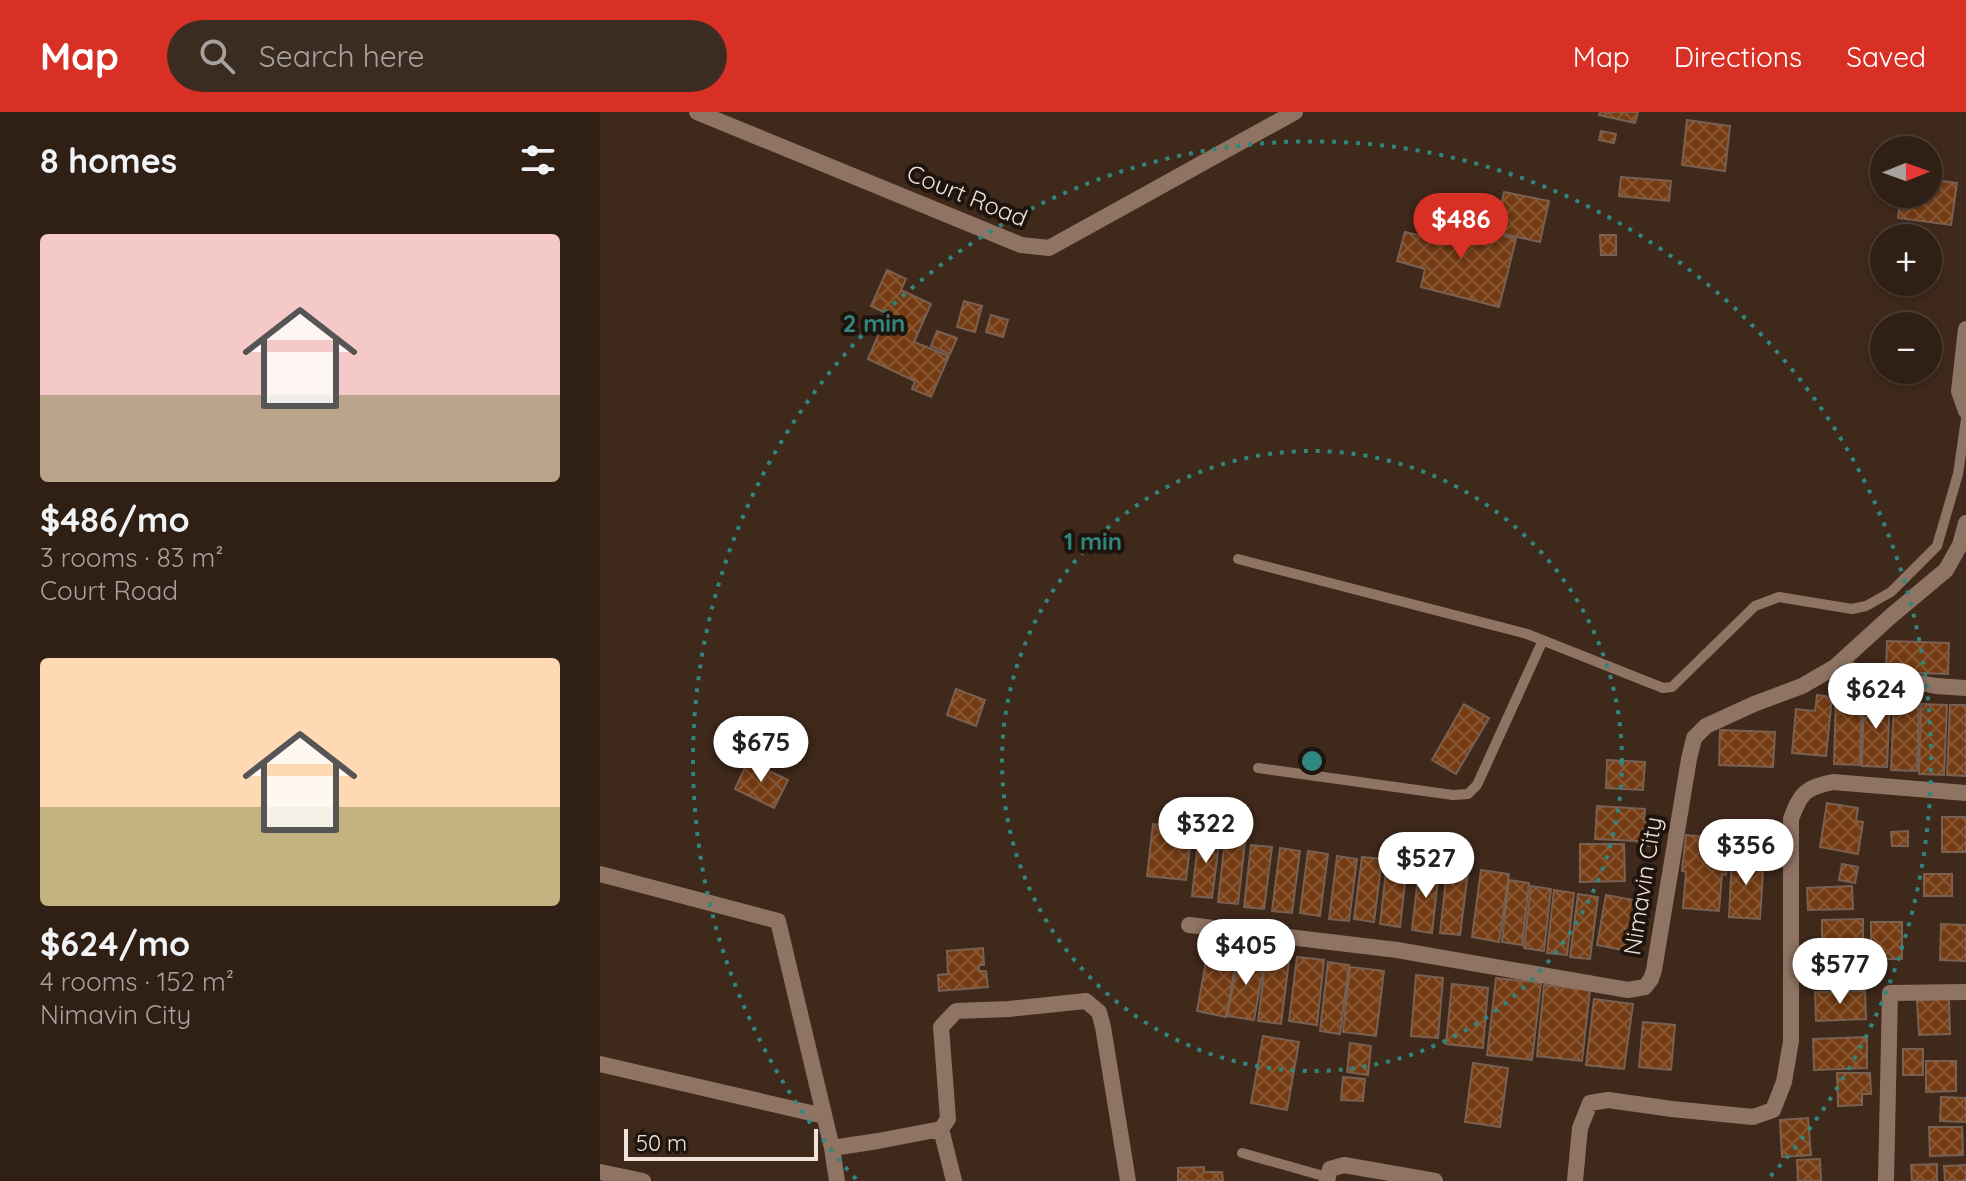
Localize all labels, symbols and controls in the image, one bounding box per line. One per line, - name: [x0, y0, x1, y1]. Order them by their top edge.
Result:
- search box: [167, 20, 727, 92]
- text: Map: [40, 32, 119, 80]
- icon: search: [195, 34, 239, 78]
- text: Search here: [259, 37, 424, 75]
- text: Map: [1573, 39, 1630, 74]
- text: Directions: [1674, 39, 1802, 74]
- text: Saved: [1846, 39, 1926, 74]
- north arrow: [1870, 136, 1942, 208]
- map controls: [1870, 136, 1942, 384]
- icon: filters: [516, 138, 560, 182]
- text: 8 homes: [40, 139, 177, 182]
- street label: Court Road: [903, 157, 1032, 233]
- pin: $486: [1414, 193, 1508, 261]
- text: $486: [1431, 202, 1491, 235]
- button: +: [1870, 224, 1942, 296]
- icon: home: [228, 286, 372, 430]
- text: 2 min: [843, 308, 905, 338]
- button: −: [1870, 312, 1942, 384]
- text: $486/mo: [40, 498, 190, 541]
- text: 1 min: [1064, 526, 1122, 556]
- text: 3 rooms · 83 m²: [40, 541, 223, 574]
- text: Court Road: [40, 574, 178, 607]
- pin: $624: [1829, 663, 1923, 731]
- text: $624: [1846, 672, 1906, 705]
- icon: home: [228, 710, 372, 854]
- pin: $675: [714, 716, 808, 784]
- text: $675: [731, 725, 791, 758]
- centre of rings: [1298, 747, 1326, 775]
- pin: $322: [1159, 797, 1253, 865]
- text: $322: [1176, 806, 1236, 839]
- street label: Nimavin City: [1616, 815, 1668, 957]
- pin: $356: [1699, 819, 1793, 887]
- text: $356: [1717, 828, 1775, 861]
- pin: $527: [1379, 832, 1473, 900]
- text: $527: [1396, 841, 1456, 874]
- pin: $405: [1199, 919, 1293, 987]
- text: $624/mo: [40, 922, 190, 965]
- text: $405: [1215, 928, 1277, 961]
- pin: $577: [1793, 938, 1887, 1006]
- text: $577: [1810, 947, 1870, 980]
- text: 4 rooms · 152 m²: [40, 965, 234, 998]
- text: Nimavin City: [40, 998, 191, 1031]
- scale bar: [624, 1125, 818, 1161]
- text: 50 m: [636, 1129, 687, 1157]

